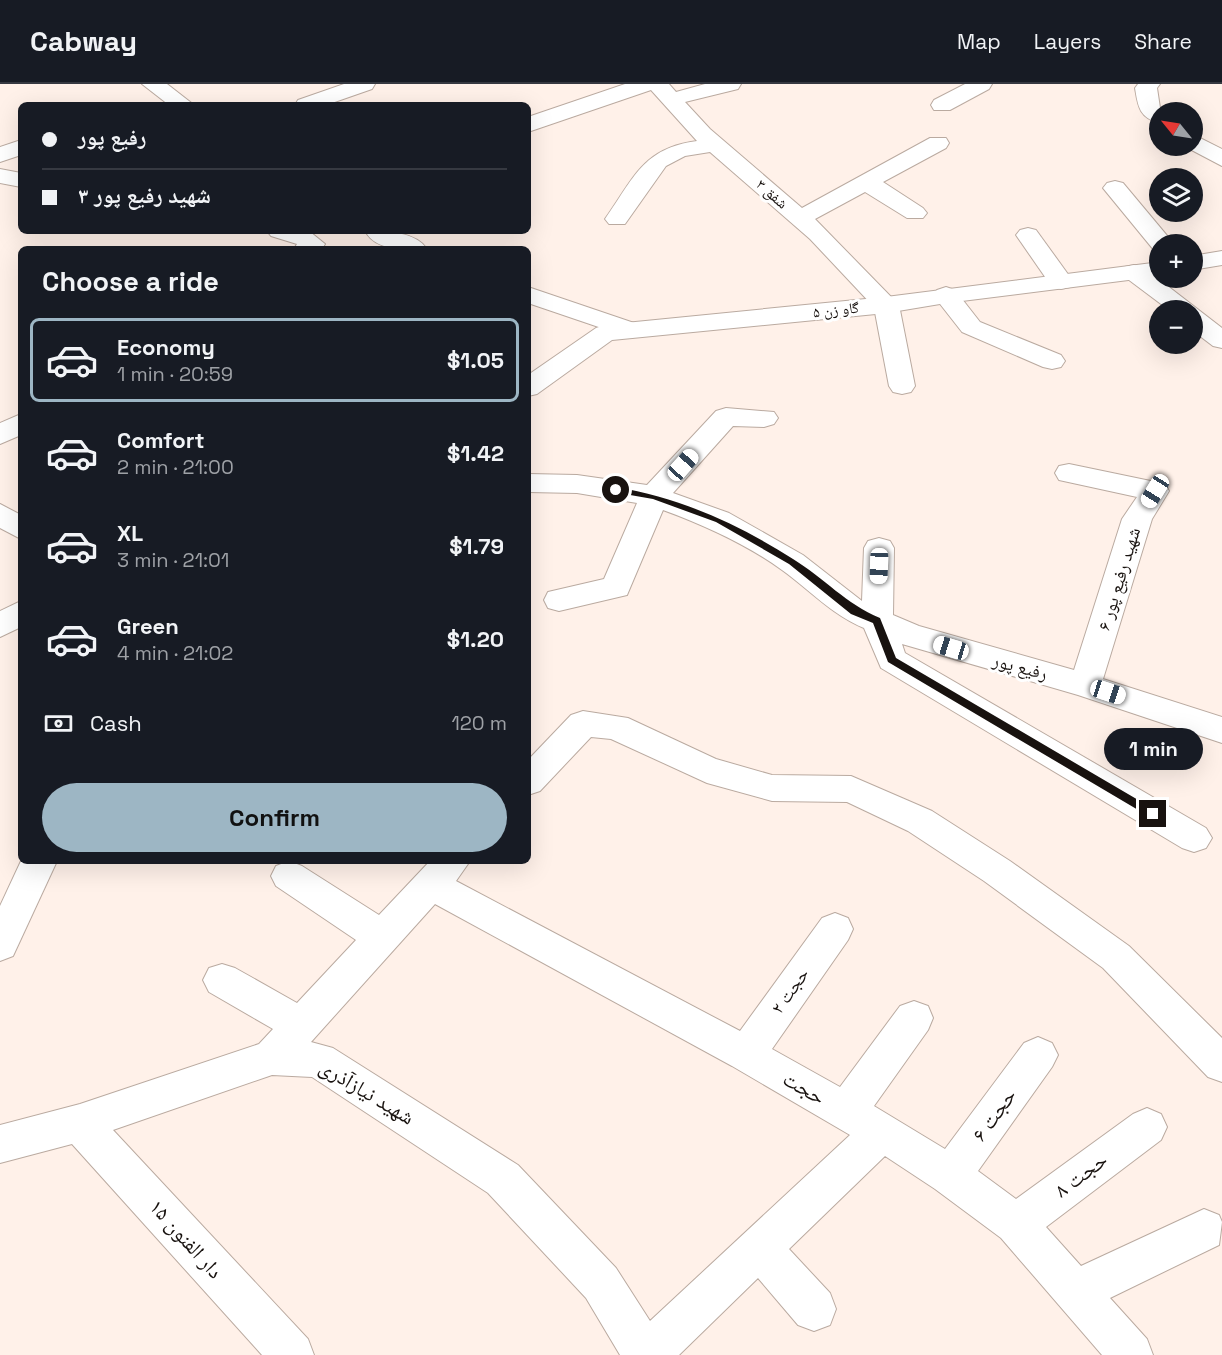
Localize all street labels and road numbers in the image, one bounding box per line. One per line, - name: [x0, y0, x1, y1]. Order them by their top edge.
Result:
- street label: شفق ۳: [752, 175, 792, 213]
- street label: گاو زن ۵: [812, 298, 860, 322]
- street label: شهید رفیع پور ۶: [1092, 524, 1146, 634]
- street label: رفیع پور: [989, 648, 1050, 686]
- street label: حجت ۲: [766, 963, 814, 1018]
- street label: شهید نیازآذری: [315, 1053, 420, 1131]
- street label: حجت: [778, 1065, 830, 1110]
- street label: حجت ۶: [965, 1083, 1022, 1147]
- street label: حجت ۸: [1049, 1146, 1113, 1203]
- street label: دار الفنون ۱۵: [144, 1193, 229, 1284]

